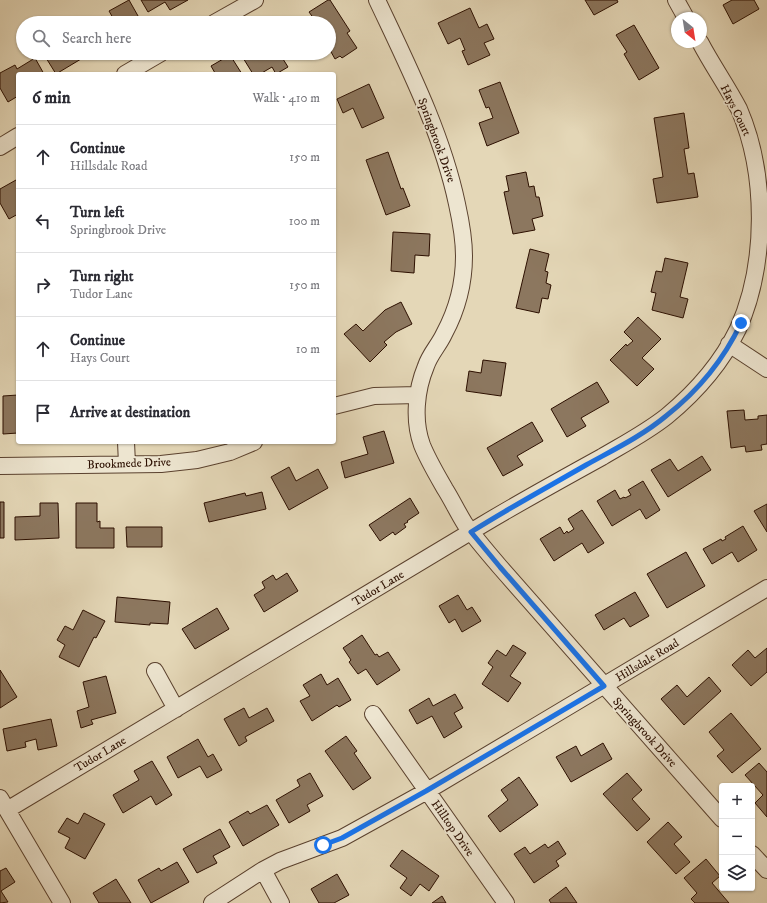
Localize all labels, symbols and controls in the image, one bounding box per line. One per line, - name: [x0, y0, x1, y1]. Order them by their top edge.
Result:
- north arrow: [671, 12, 707, 48]
- search box: [16, 16, 336, 60]
- icon: search: [30, 27, 52, 49]
- text: Search here: [62, 29, 131, 48]
- street label: Hays Court: [717, 82, 754, 138]
- text: 6 min: [32, 87, 71, 109]
- text: Walk · 410 m: [253, 90, 320, 106]
- street label: Springbrook Drive: [414, 96, 459, 185]
- text: Continue: [70, 139, 125, 158]
- icon: ahead: [32, 146, 54, 168]
- text: 150 m: [289, 149, 320, 165]
- text: Hillsdale Road: [70, 158, 147, 174]
- text: Turn left: [70, 203, 124, 222]
- icon: left: [32, 210, 54, 232]
- text: 100 m: [289, 213, 320, 229]
- text: Springbrook Drive: [70, 222, 166, 238]
- text: Turn right: [70, 267, 133, 286]
- icon: right: [32, 274, 54, 296]
- text: 150 m: [289, 277, 320, 293]
- text: Tudor Lane: [70, 286, 133, 302]
- route end: [732, 314, 750, 332]
- text: Continue: [70, 331, 125, 350]
- icon: ahead: [32, 338, 54, 360]
- text: 10 m: [296, 341, 320, 357]
- text: Hays Court: [70, 350, 130, 366]
- icon: arrive: [32, 402, 54, 424]
- text: Arrive at destination: [70, 403, 190, 422]
- street label: Brookmede Drive: [87, 455, 171, 472]
- street label: Tudor Lane: [350, 567, 407, 610]
- street label: Hillsdale Road: [613, 636, 682, 685]
- street label: Springbrook Drive: [609, 694, 680, 770]
- street label: Tudor Lane: [72, 733, 129, 776]
- map controls: [719, 783, 755, 891]
- button: +: [719, 783, 755, 819]
- street label: Hilltop Drive: [428, 797, 477, 859]
- button: −: [719, 819, 755, 855]
- route start: [314, 836, 332, 854]
- button: layers: [719, 855, 755, 891]

